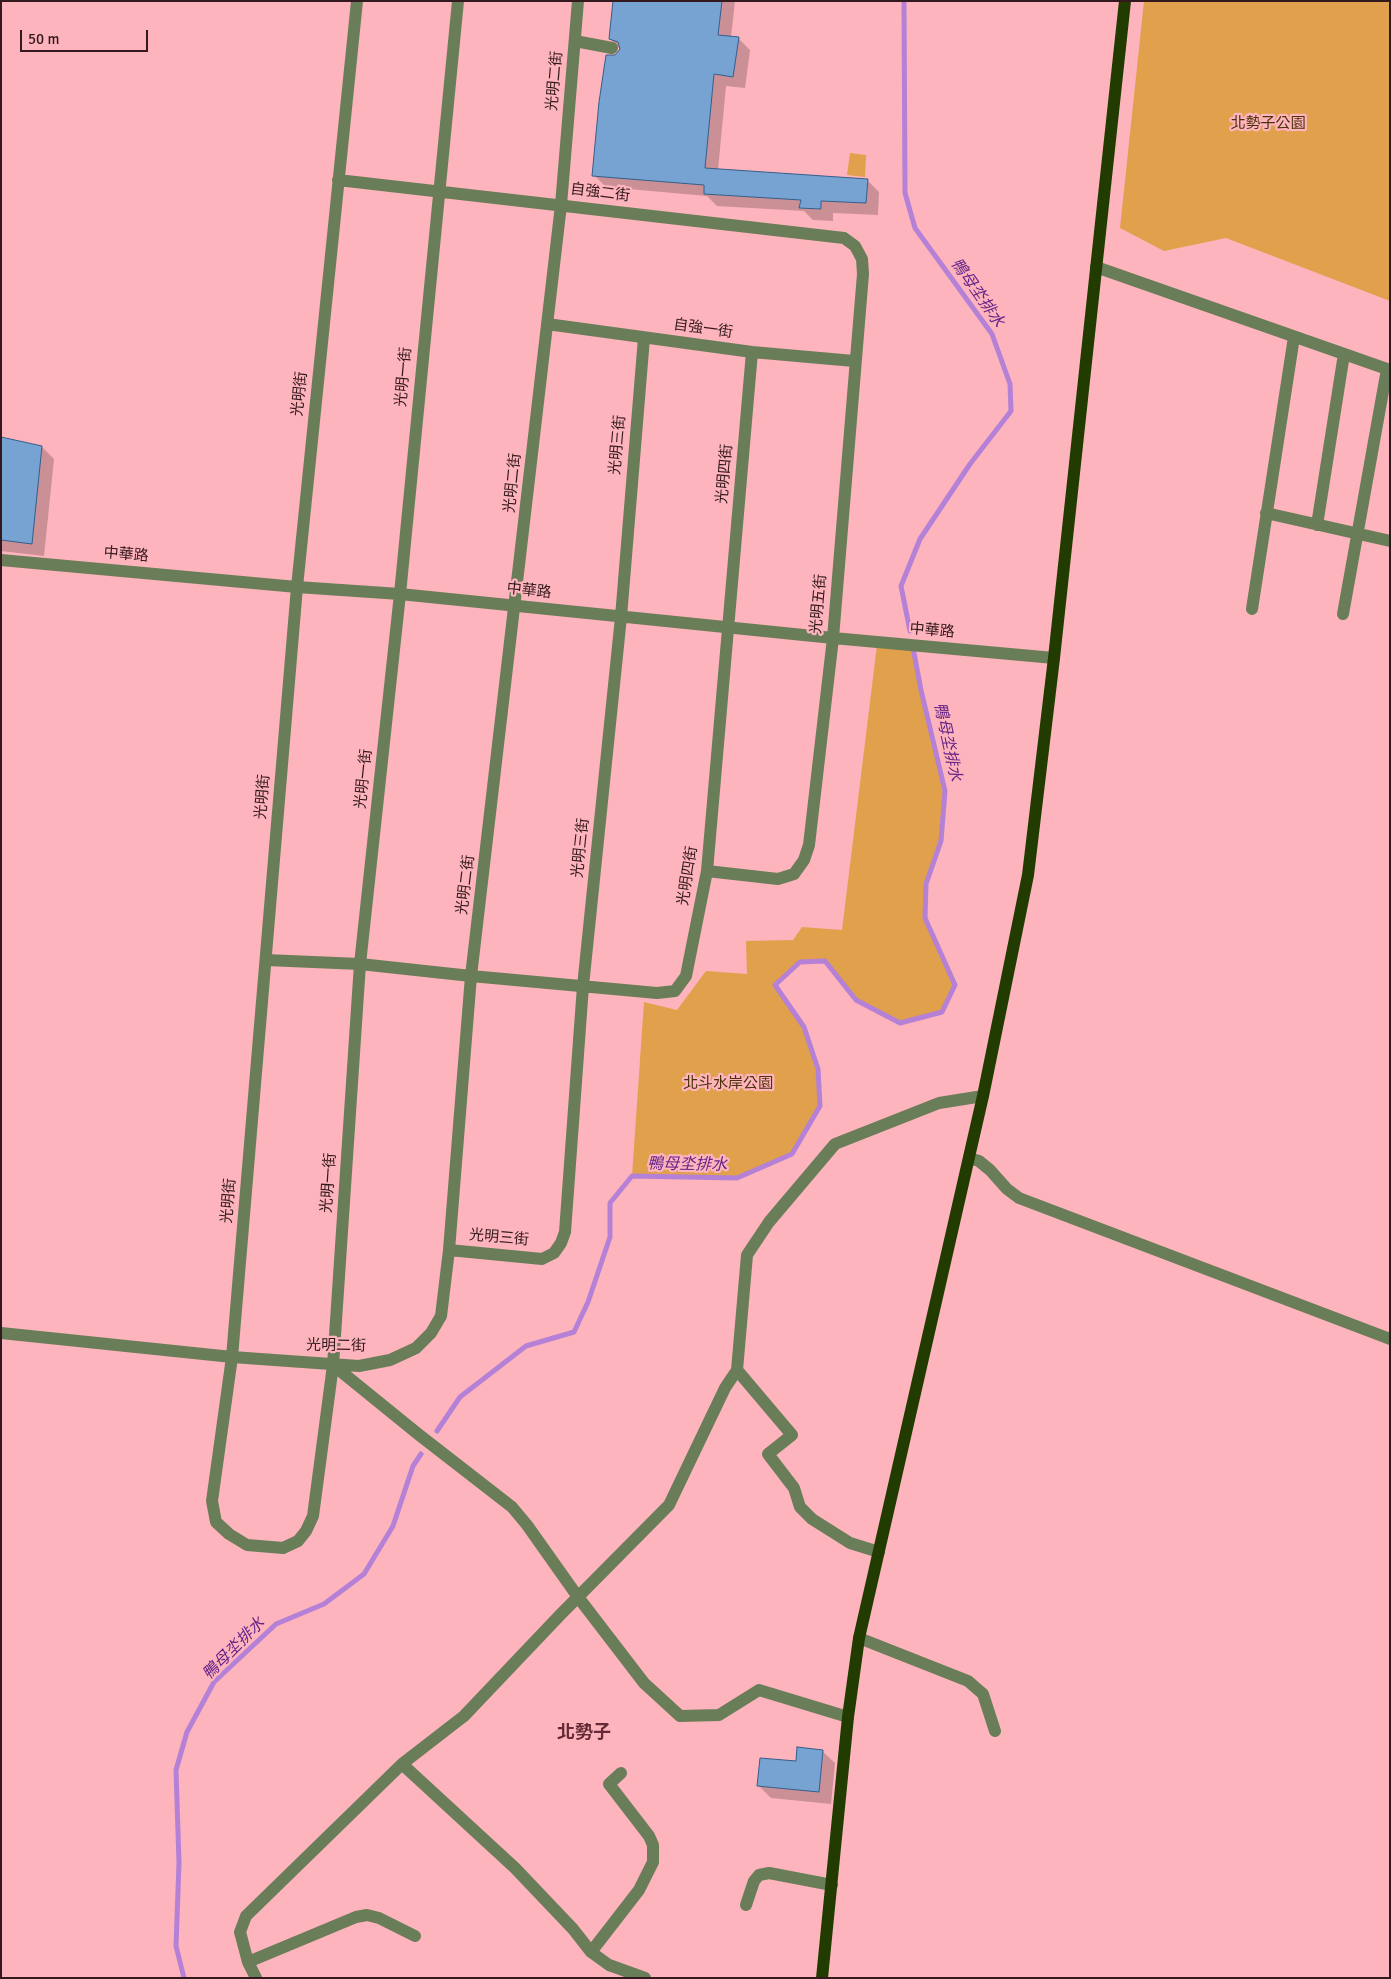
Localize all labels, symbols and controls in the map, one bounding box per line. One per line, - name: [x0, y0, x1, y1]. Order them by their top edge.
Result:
- scale bar: [22, 20, 150, 52]
- text: 50 m: [28, 30, 59, 48]
- street label: 光明二街: [543, 50, 567, 112]
- park label: 北勢子公園: [1231, 115, 1305, 133]
- street label: 自強二街: [569, 180, 631, 206]
- water label: 鴨母坔排水: [946, 255, 1008, 331]
- street label: 自強一街: [672, 316, 734, 342]
- street label: 光明一街: [392, 346, 416, 408]
- street label: 光明街: [289, 371, 311, 417]
- street label: 光明三街: [606, 414, 630, 476]
- street label: 光明四街: [713, 443, 737, 505]
- street label: 光明二街: [501, 452, 525, 514]
- street label: 中華路: [103, 544, 149, 566]
- street label: 光明五街: [807, 573, 831, 635]
- street label: 中華路: [506, 580, 552, 602]
- street label: 中華路: [909, 620, 955, 642]
- water label: 鴨母坔排水: [929, 701, 965, 783]
- street label: 光明一街: [352, 748, 376, 810]
- street label: 光明街: [252, 774, 274, 820]
- street label: 光明三街: [569, 817, 593, 879]
- street label: 光明四街: [674, 845, 702, 907]
- street label: 光明二街: [453, 854, 479, 916]
- park label: 北斗水岸公園: [683, 1075, 773, 1093]
- street label: 光明一街: [318, 1152, 340, 1214]
- water label: 鴨母坔排水: [647, 1155, 727, 1175]
- street label: 光明街: [218, 1178, 240, 1224]
- street label: 光明三街: [468, 1226, 530, 1250]
- street label: 光明二街: [306, 1336, 366, 1356]
- water label: 鴨母坔排水: [199, 1614, 269, 1684]
- district label: 北勢子: [557, 1722, 611, 1744]

